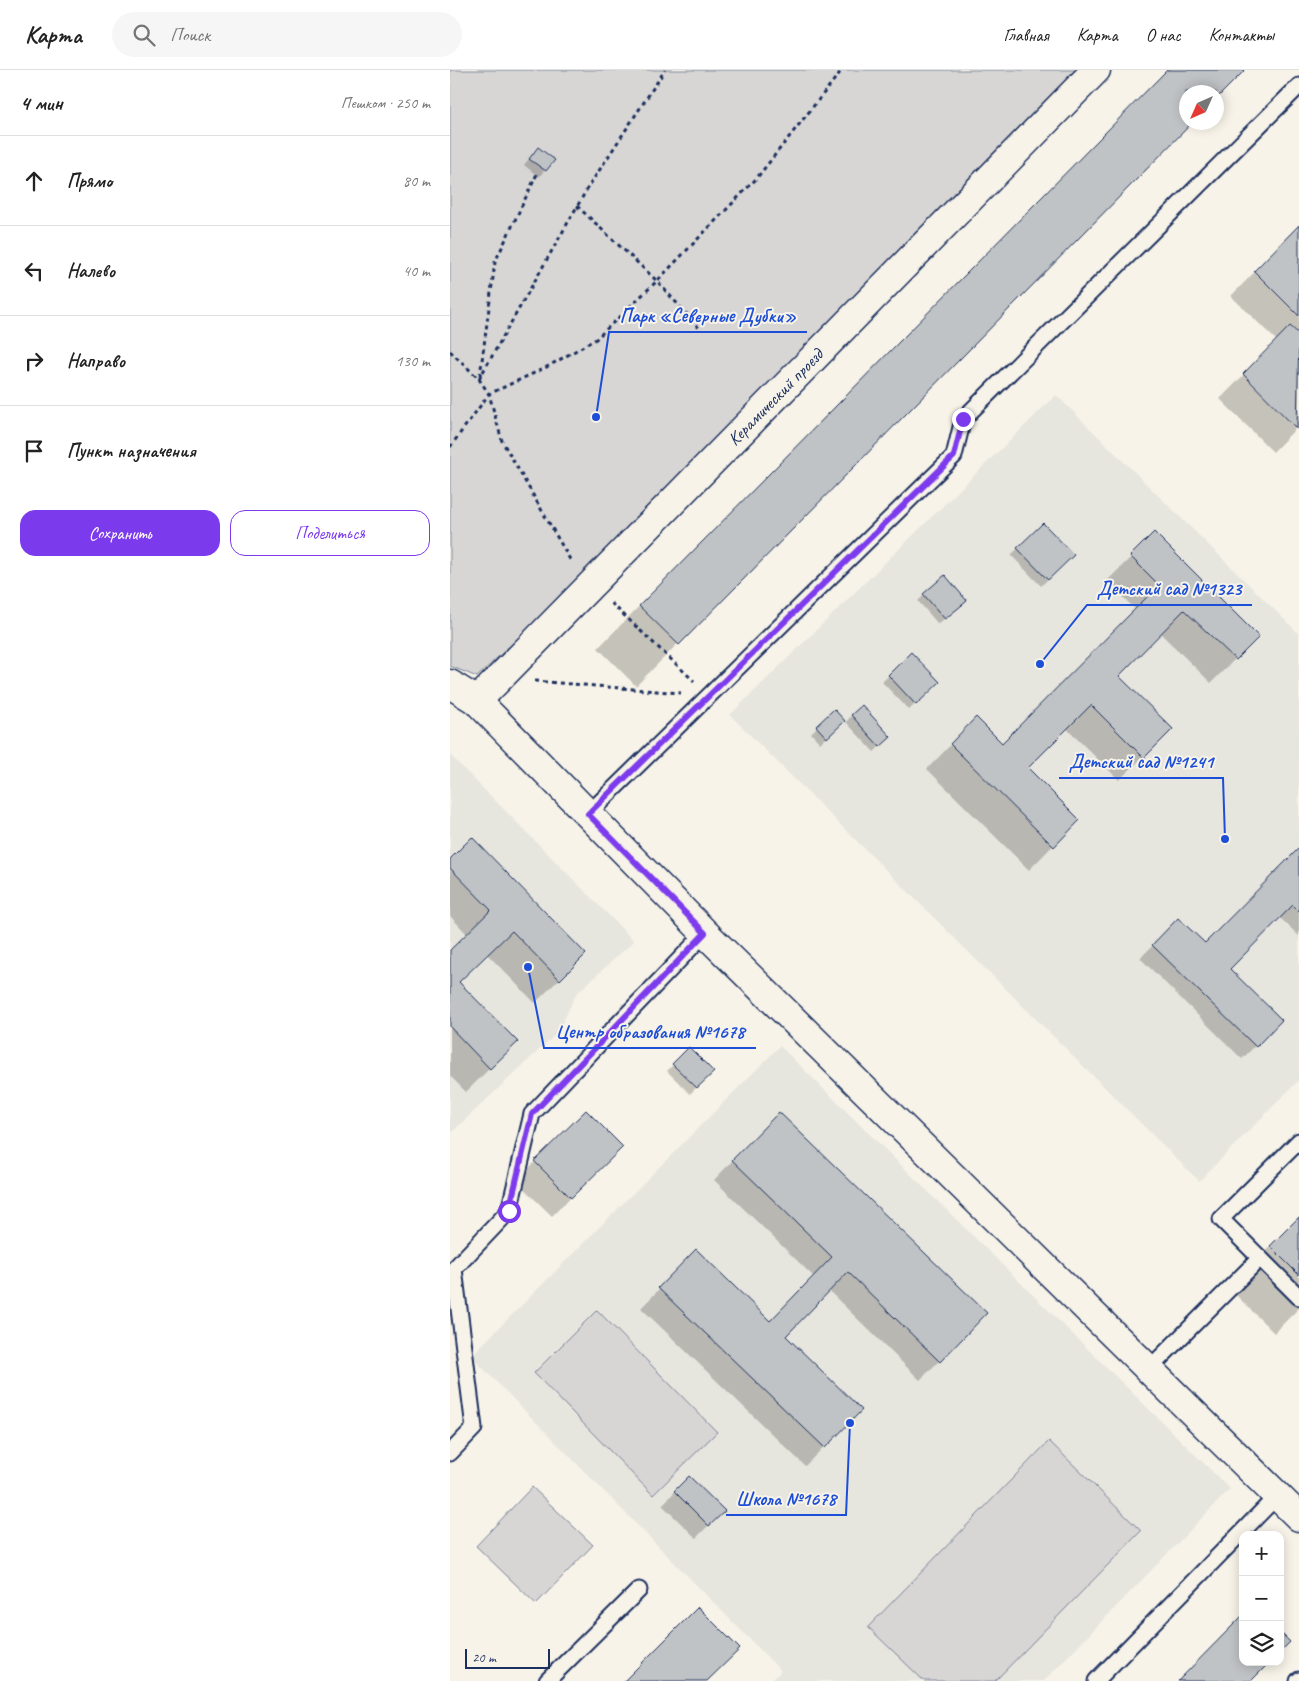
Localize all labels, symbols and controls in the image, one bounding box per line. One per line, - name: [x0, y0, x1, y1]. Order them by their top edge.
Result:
- search box: [112, 12, 462, 57]
- text: Карта: [25, 20, 82, 50]
- icon: search: [130, 21, 158, 49]
- text: Поиск: [170, 23, 210, 47]
- text: Главная: [1004, 24, 1049, 46]
- text: Карта: [1077, 24, 1118, 46]
- text: О нас: [1146, 24, 1181, 46]
- text: Контакты: [1209, 24, 1274, 46]
- north arrow: [1179, 85, 1224, 130]
- text: 4 мин: [20, 90, 63, 116]
- text: Пешком · 250 m: [341, 93, 430, 113]
- icon: ahead: [20, 167, 48, 195]
- text: Прямо: [67, 169, 112, 193]
- text: 80 m: [403, 171, 430, 191]
- icon: left: [20, 257, 48, 285]
- text: Налево: [67, 259, 115, 283]
- text: 40 m: [403, 261, 430, 281]
- callout: Парк «Северные Дубки»: [609, 298, 807, 332]
- text: Парк «Северные Дубки»: [620, 304, 797, 328]
- street label: Керамический проезд: [723, 343, 829, 450]
- icon: right: [20, 347, 48, 375]
- text: Направо: [67, 349, 125, 373]
- text: 130 m: [396, 351, 430, 371]
- route end: [952, 408, 975, 431]
- icon: arrive: [20, 437, 48, 465]
- text: Пункт назначения: [67, 439, 196, 463]
- button: Сохранить: [20, 510, 220, 556]
- button: Поделиться: [230, 510, 430, 556]
- callout: Детский сад №1323: [1087, 571, 1252, 605]
- text: Детский сад №1323: [1097, 577, 1244, 601]
- callout: Детский сад №1241: [1059, 744, 1223, 778]
- text: Детский сад №1241: [1069, 750, 1216, 774]
- callout: Центр образования №1678: [544, 1014, 756, 1048]
- text: Центр образования №1678: [555, 1020, 747, 1044]
- route start: [498, 1200, 521, 1223]
- callout: Школа №1678: [726, 1481, 846, 1515]
- text: Школа №1678: [736, 1487, 839, 1511]
- map controls: [1239, 1531, 1284, 1666]
- button: +: [1239, 1531, 1284, 1576]
- button: −: [1239, 1576, 1284, 1621]
- button: layers: [1239, 1621, 1284, 1666]
- scale bar: [465, 1646, 550, 1669]
- text: 20 m: [472, 1649, 496, 1666]

